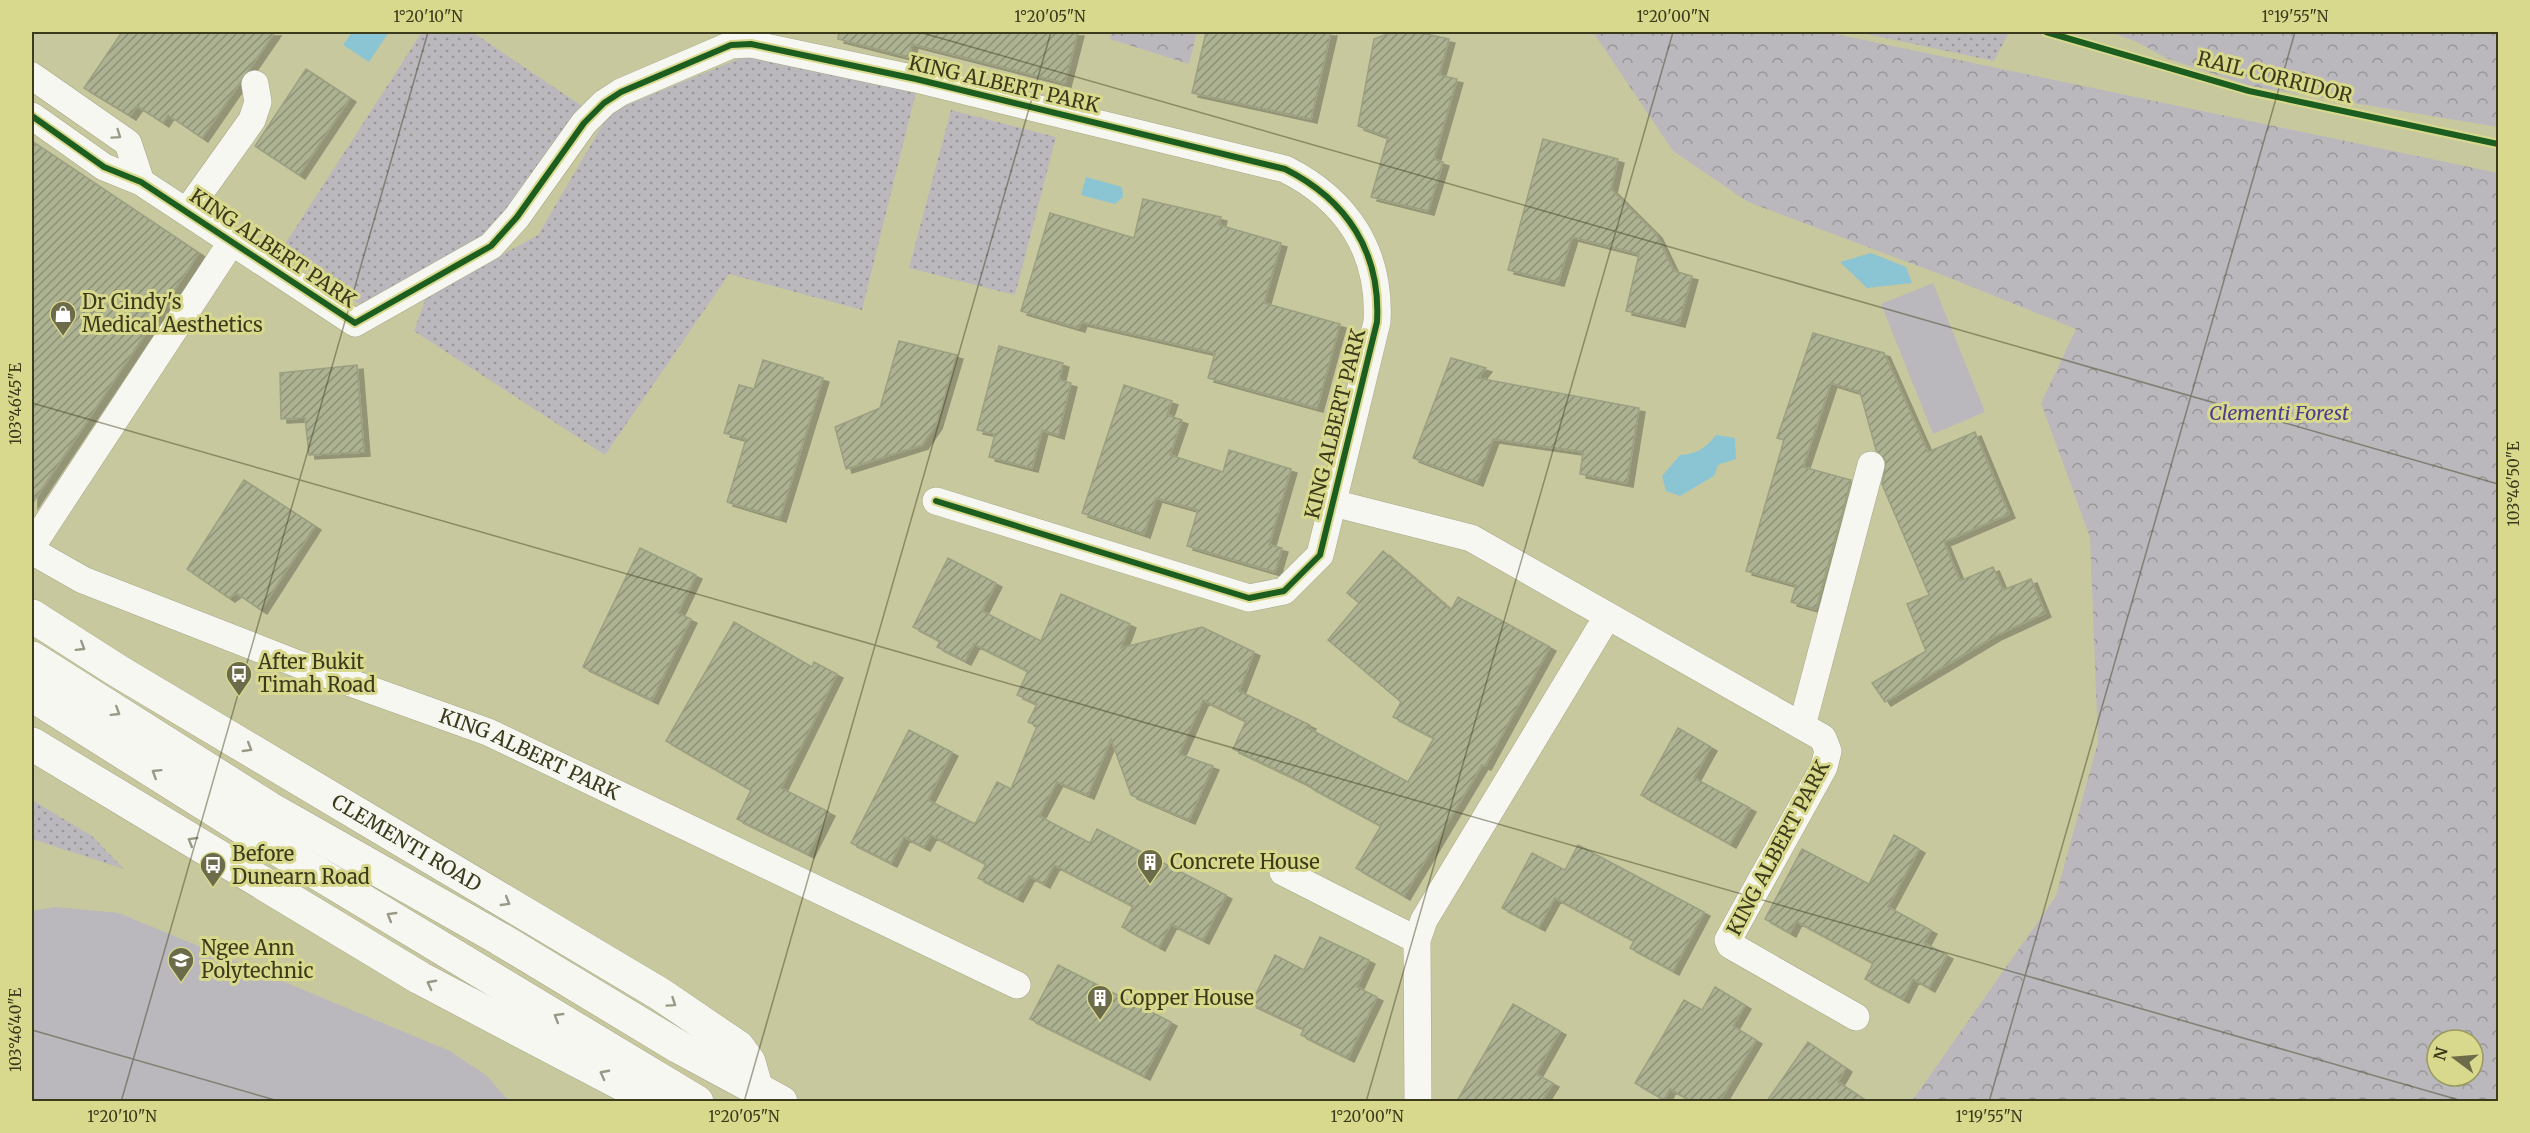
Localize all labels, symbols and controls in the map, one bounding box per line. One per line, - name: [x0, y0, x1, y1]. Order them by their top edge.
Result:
- text: 1°20'10"N: [393, 7, 463, 26]
- text: 1°20'05"N: [1014, 7, 1086, 26]
- text: 1°20'00"N: [1636, 7, 1710, 26]
- text: 1°19'55"N: [2262, 7, 2329, 26]
- street label: RAIL CORRIDOR: [2195, 45, 2355, 108]
- street label: KING ALBERT PARK: [906, 49, 1103, 118]
- one-way arrow: [110, 128, 121, 139]
- street label: KING ALBERT PARK: [185, 183, 362, 313]
- place label: Dr Cindy's Medical Aesthetics: [82, 289, 263, 337]
- shop icon: Dr Cindy's Medical Aesthetics: [48, 299, 78, 337]
- street label: KING ALBERT PARK: [1299, 326, 1370, 522]
- text: 103°46'45"E: [6, 363, 25, 445]
- park label: Clementi Forest: [2209, 400, 2349, 425]
- text: 103°46'50"E: [2504, 441, 2523, 526]
- one-way arrow: [75, 640, 85, 652]
- place label: After Bukit Timah Road: [257, 649, 375, 697]
- bus stop icon: After Bukit Timah Road: [224, 659, 254, 697]
- street label: KING ALBERT PARK: [436, 703, 624, 805]
- one-way arrow: [110, 704, 120, 716]
- one-way arrow: [242, 741, 252, 752]
- street label: KING ALBERT PARK: [1721, 755, 1835, 940]
- one-way arrow: [152, 770, 163, 781]
- street label: CLEMENTI ROAD: [327, 788, 486, 897]
- one-way arrow: [188, 836, 198, 848]
- place label: Before Dunearn Road: [232, 841, 370, 889]
- building icon: Concrete House: [1135, 847, 1165, 885]
- place label: Concrete House: [1170, 849, 1320, 874]
- bus stop icon: Before Dunearn Road: [198, 850, 228, 888]
- one-way arrow: [500, 894, 510, 906]
- one-way arrow: [387, 911, 397, 923]
- place label: Ngee Ann Polytechnic: [201, 935, 314, 983]
- school or university icon: Ngee Ann Polytechnic: [166, 945, 196, 983]
- one-way arrow: [427, 980, 438, 991]
- building icon: Copper House: [1085, 983, 1115, 1021]
- place label: Copper House: [1120, 985, 1254, 1010]
- text: 103°46'40"E: [6, 987, 25, 1072]
- one-way arrow: [666, 996, 677, 1007]
- one-way arrow: [554, 1012, 564, 1024]
- north arrow: [2425, 1028, 2485, 1088]
- text: N: [2429, 1045, 2452, 1063]
- one-way arrow: [600, 1070, 610, 1081]
- text: 1°20'10"N: [87, 1107, 157, 1126]
- text: 1°20'05"N: [708, 1107, 780, 1126]
- text: 1°20'00"N: [1330, 1107, 1404, 1126]
- text: 1°19'55"N: [1956, 1107, 2023, 1126]

